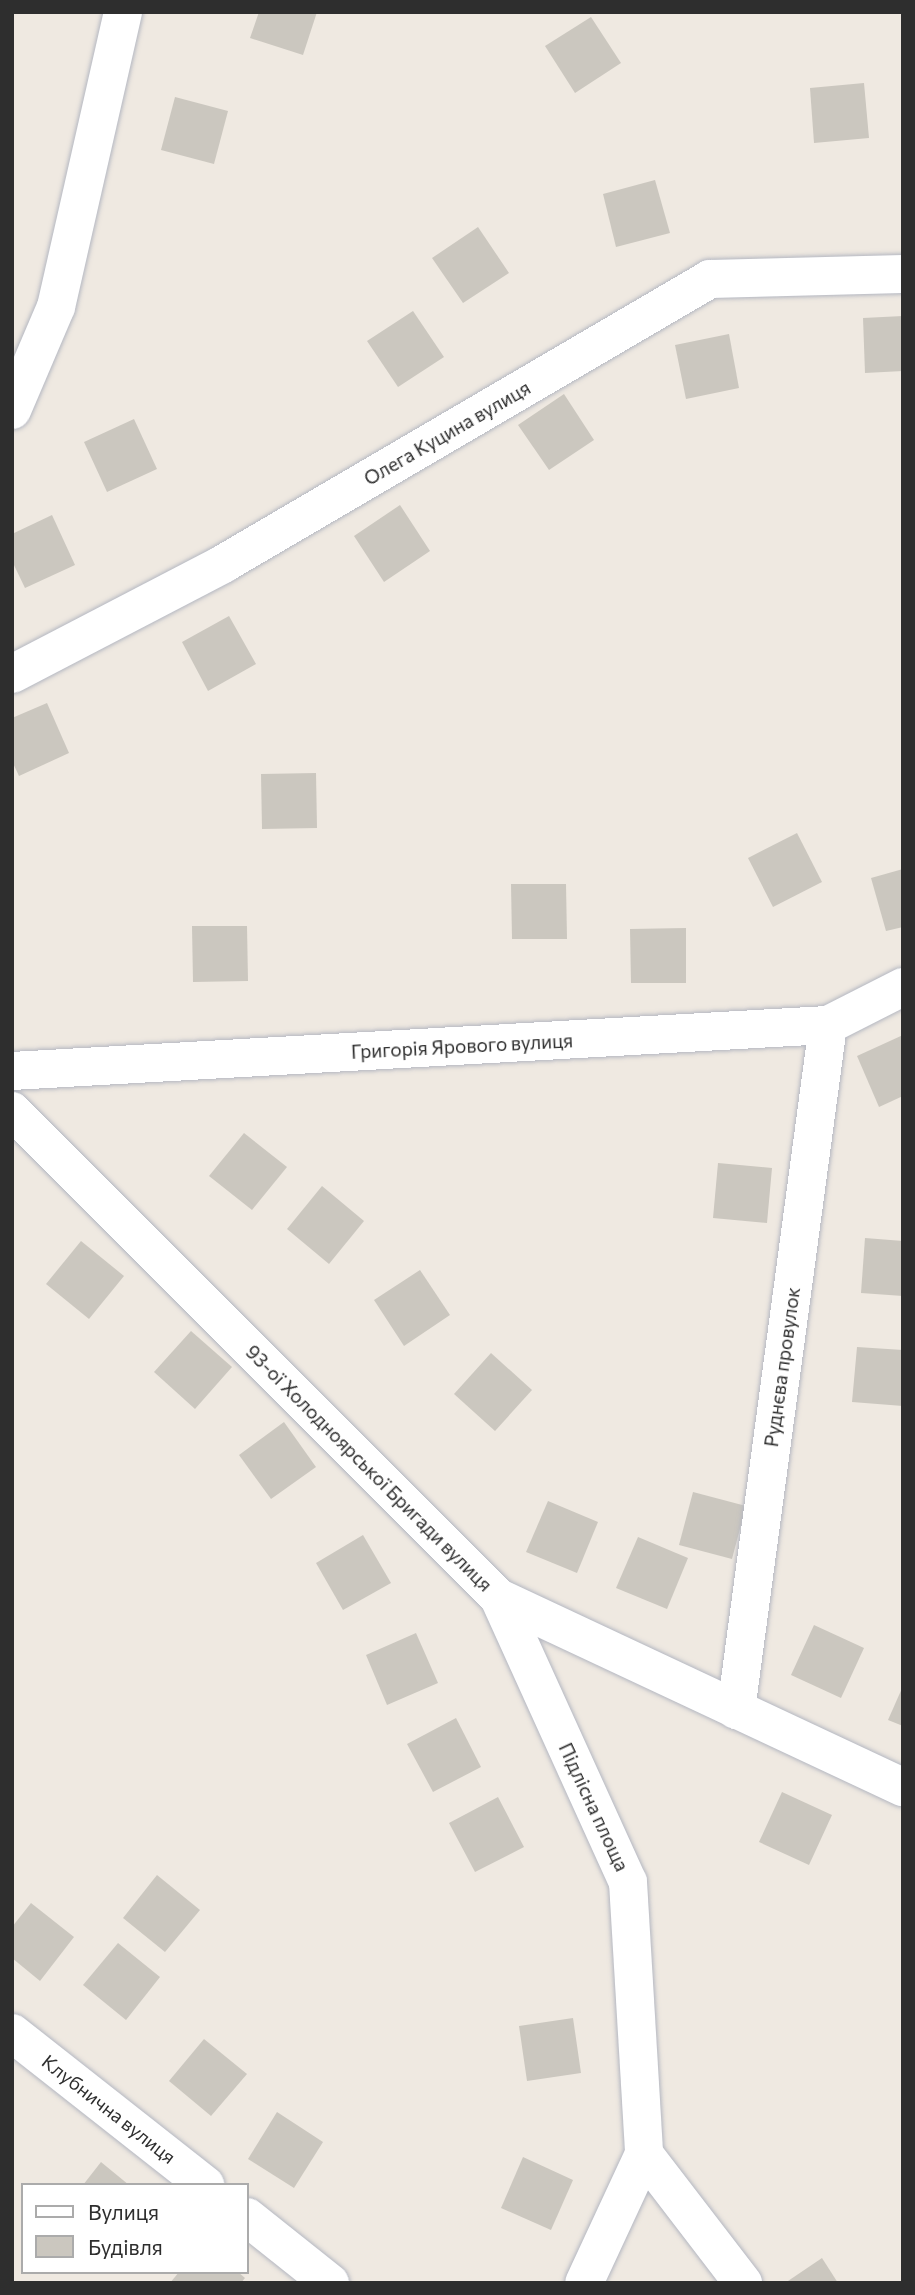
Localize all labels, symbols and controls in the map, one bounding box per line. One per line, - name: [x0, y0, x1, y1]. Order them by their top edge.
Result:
- street label: Олега Куцина вулиця: [360, 376, 534, 490]
- street label: Григорія Ярового вулиця: [350, 1029, 574, 1063]
- street label: Руднєва провулок: [759, 1286, 805, 1448]
- street label: 93-ої Холодноярської Бригади вулиця: [241, 1340, 497, 1596]
- street label: Підлісна площа: [554, 1739, 634, 1875]
- street label: Клубнична вулиця: [38, 2050, 180, 2168]
- legend: [21, 2183, 248, 2274]
- text: Вулиця: [88, 2199, 159, 2224]
- text: Будівля: [88, 2234, 163, 2259]

